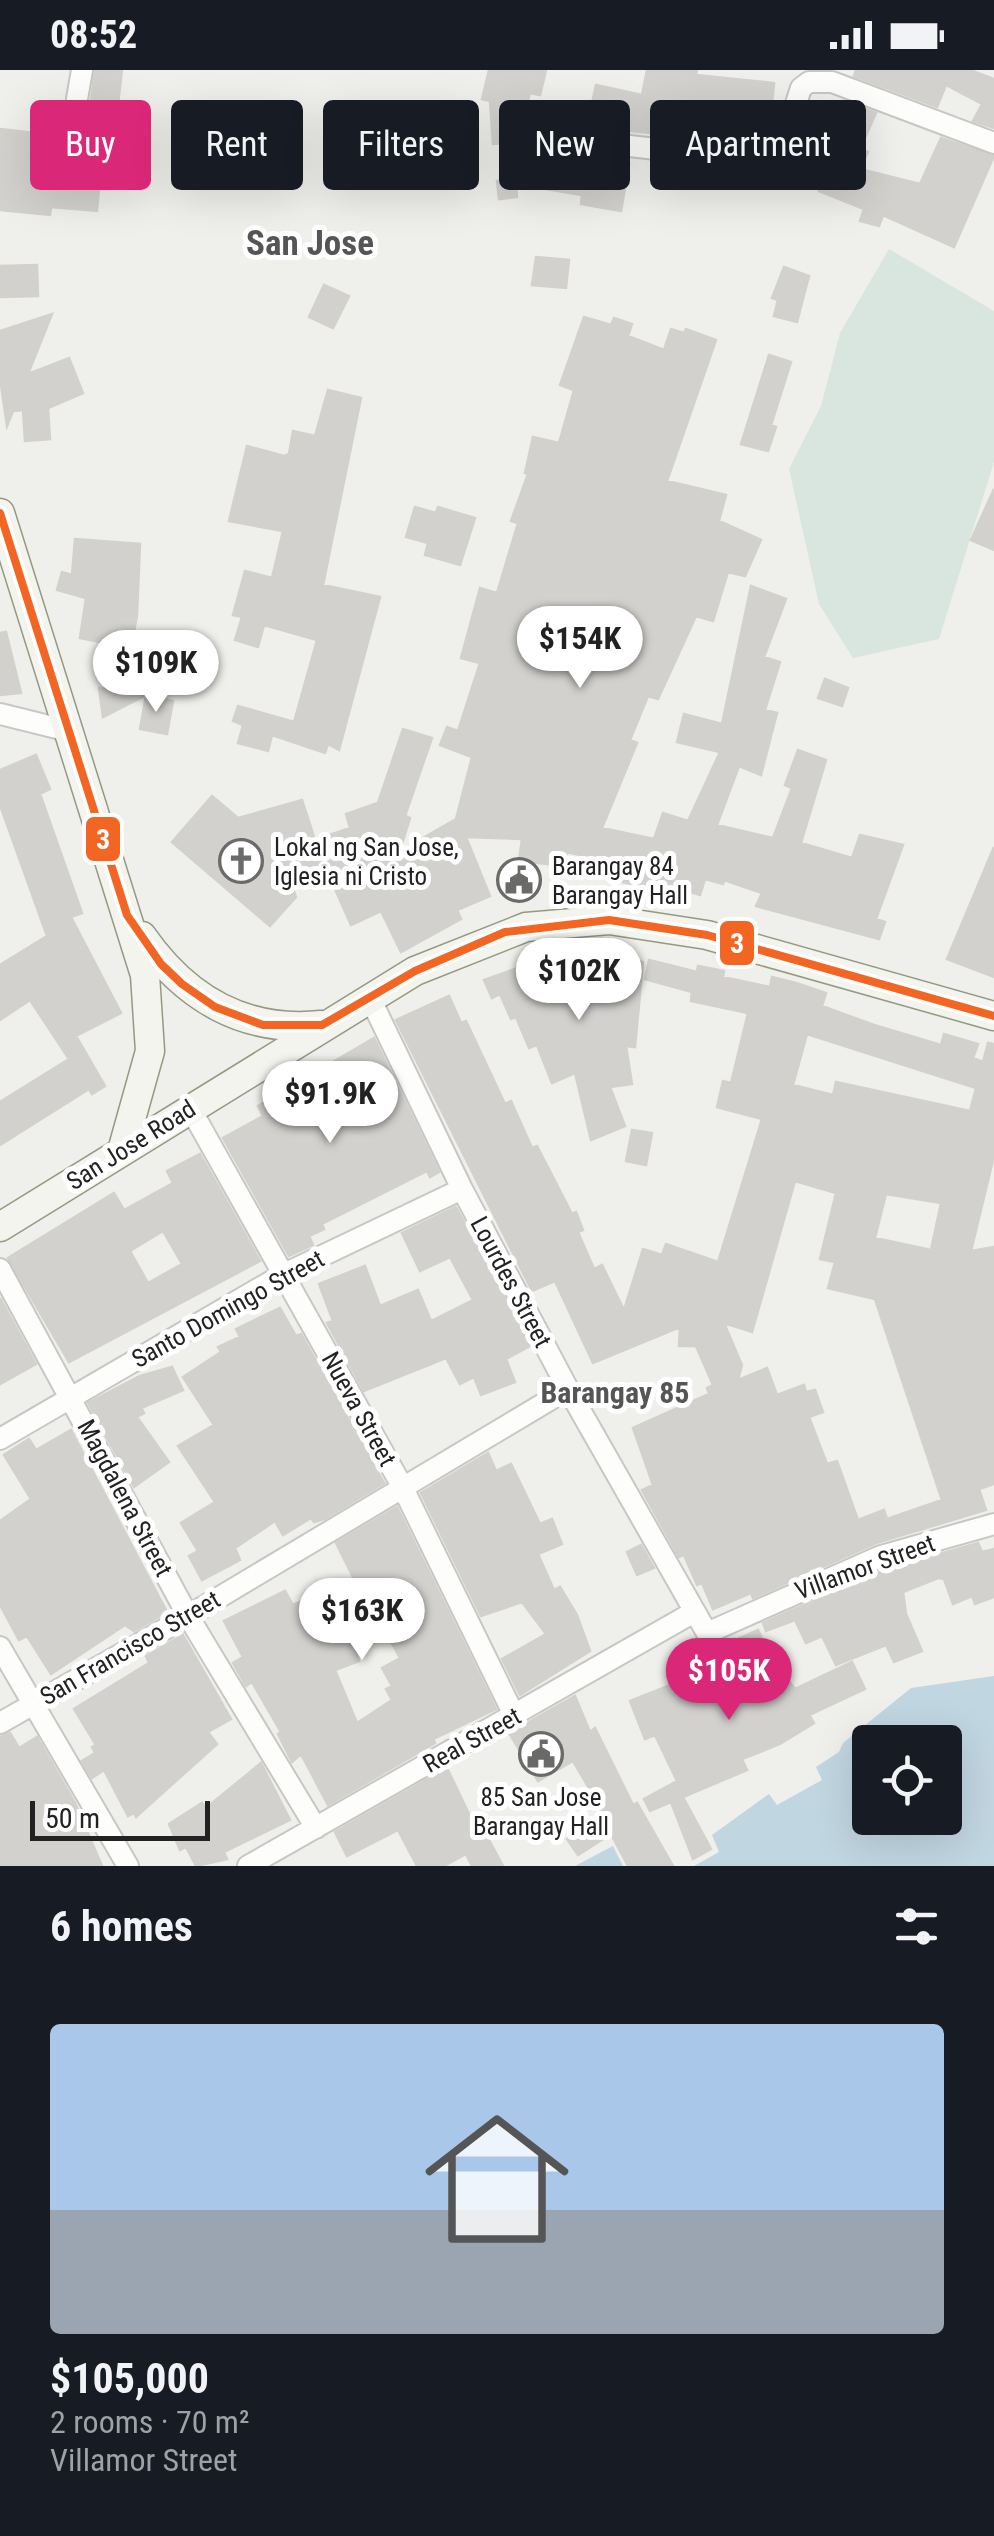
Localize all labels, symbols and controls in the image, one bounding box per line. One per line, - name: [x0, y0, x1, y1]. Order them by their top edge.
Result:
- text: 08:52: [50, 13, 137, 57]
- chip: Buy: [30, 100, 151, 190]
- chip: Rent: [171, 100, 303, 190]
- chip: Filters: [323, 100, 479, 190]
- chip: New: [499, 100, 630, 190]
- chip: Apartment: [650, 100, 866, 190]
- district label: San Jose: [246, 223, 374, 264]
- pin: $154K: [510, 606, 650, 691]
- text: $154K: [539, 619, 621, 657]
- pin: $109K: [86, 630, 226, 715]
- text: $109K: [115, 643, 197, 681]
- line badge: 3: [84, 815, 122, 863]
- text: 3: [96, 823, 110, 856]
- place label: Lokal ng San Jose, Iglesia ni Cristo: [274, 833, 459, 891]
- church icon: Lokal ng San Jose, Iglesia ni Cristo: [218, 838, 264, 884]
- place label: Barangay 84 Barangay Hall: [552, 852, 688, 910]
- public building icon: Barangay 84 Barangay Hall: [496, 857, 542, 903]
- line badge: 3: [718, 919, 756, 967]
- text: 3: [730, 927, 744, 960]
- pin: $102K: [509, 938, 649, 1023]
- text: $102K: [538, 951, 620, 989]
- pin: $91.9K: [249, 1061, 411, 1146]
- text: $91.9K: [284, 1074, 376, 1112]
- street label: San Jose Road: [61, 1094, 201, 1196]
- street label: Lourdes Street: [464, 1212, 558, 1352]
- street label: Santo Domingo Street: [127, 1244, 329, 1374]
- street label: Nueva Street: [316, 1347, 402, 1471]
- district label: Barangay 85: [541, 1375, 689, 1410]
- street label: Magdalena Street: [71, 1415, 179, 1581]
- street label: Villamor Street: [791, 1528, 939, 1606]
- pin: $163K: [292, 1578, 432, 1663]
- street label: San Francisco Street: [35, 1585, 225, 1711]
- text: $163K: [321, 1591, 403, 1629]
- pin: $105K: [659, 1638, 799, 1723]
- text: $105K: [688, 1651, 770, 1689]
- street label: Real Street: [418, 1701, 526, 1779]
- map controls: [852, 1725, 962, 1835]
- button: locate: [852, 1725, 962, 1835]
- public building icon: 85 San Jose Barangay Hall: [518, 1731, 564, 1777]
- place label: 85 San Jose Barangay Hall: [473, 1783, 609, 1841]
- scale bar: [30, 1796, 210, 1840]
- text: 50 m: [45, 1802, 100, 1835]
- icon: filters: [889, 1899, 944, 1954]
- text: 6 homes: [50, 1902, 193, 1951]
- icon: home: [407, 2089, 587, 2269]
- text: $105,000: [50, 2354, 209, 2403]
- text: 2 rooms · 70 m²: [50, 2403, 249, 2441]
- text: Villamor Street: [50, 2441, 238, 2479]

